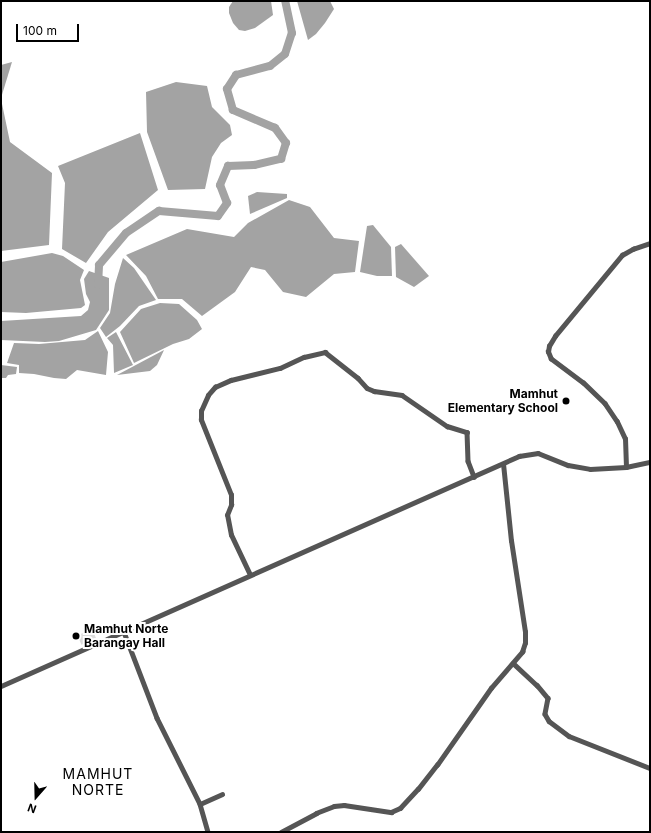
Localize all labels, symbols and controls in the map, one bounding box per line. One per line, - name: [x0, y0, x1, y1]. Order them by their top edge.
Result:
- scale bar: [18, 16, 81, 42]
- text: 100 m: [23, 23, 57, 38]
- place label: Mamhut Elementary School: [448, 387, 558, 415]
- marker: Mamhut Elementary School: [561, 396, 571, 406]
- place label: Mamhut Norte Barangay Hall: [84, 622, 168, 650]
- marker: Mamhut Norte Barangay Hall: [71, 631, 81, 641]
- district label: MAMHUT NORTE: [63, 766, 133, 798]
- north arrow: [16, 777, 56, 817]
- text: N: [26, 800, 38, 816]

